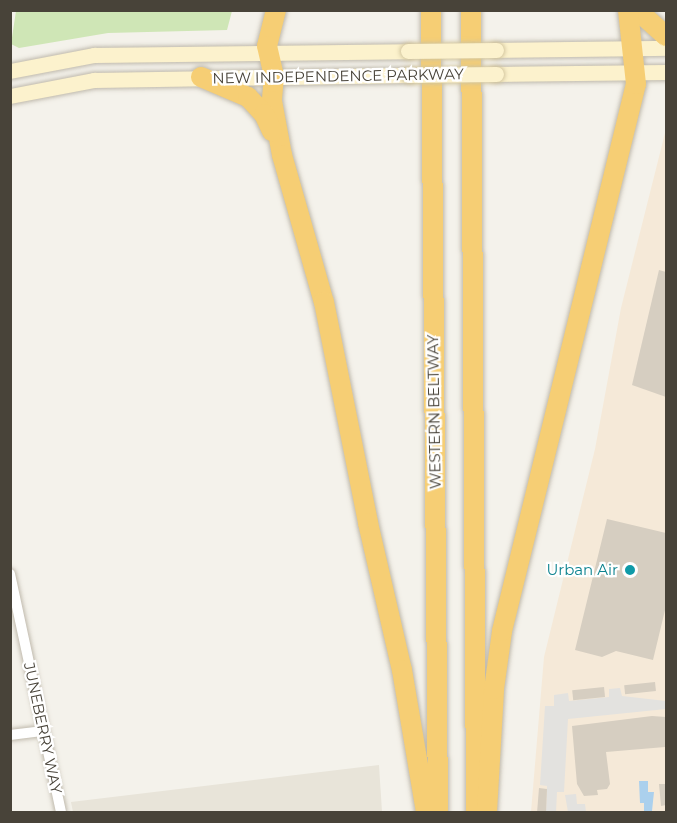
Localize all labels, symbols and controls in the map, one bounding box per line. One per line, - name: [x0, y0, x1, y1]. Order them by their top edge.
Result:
- street label: NEW INDEPENDENCE PARKWAY: [212, 65, 464, 87]
- street label: WESTERN BELTWAY: [424, 335, 444, 489]
- place label: Urban Air: [546, 561, 618, 579]
- marker: Urban Air: [623, 563, 637, 577]
- street label: JUNEBERRY WAY: [20, 661, 66, 795]

